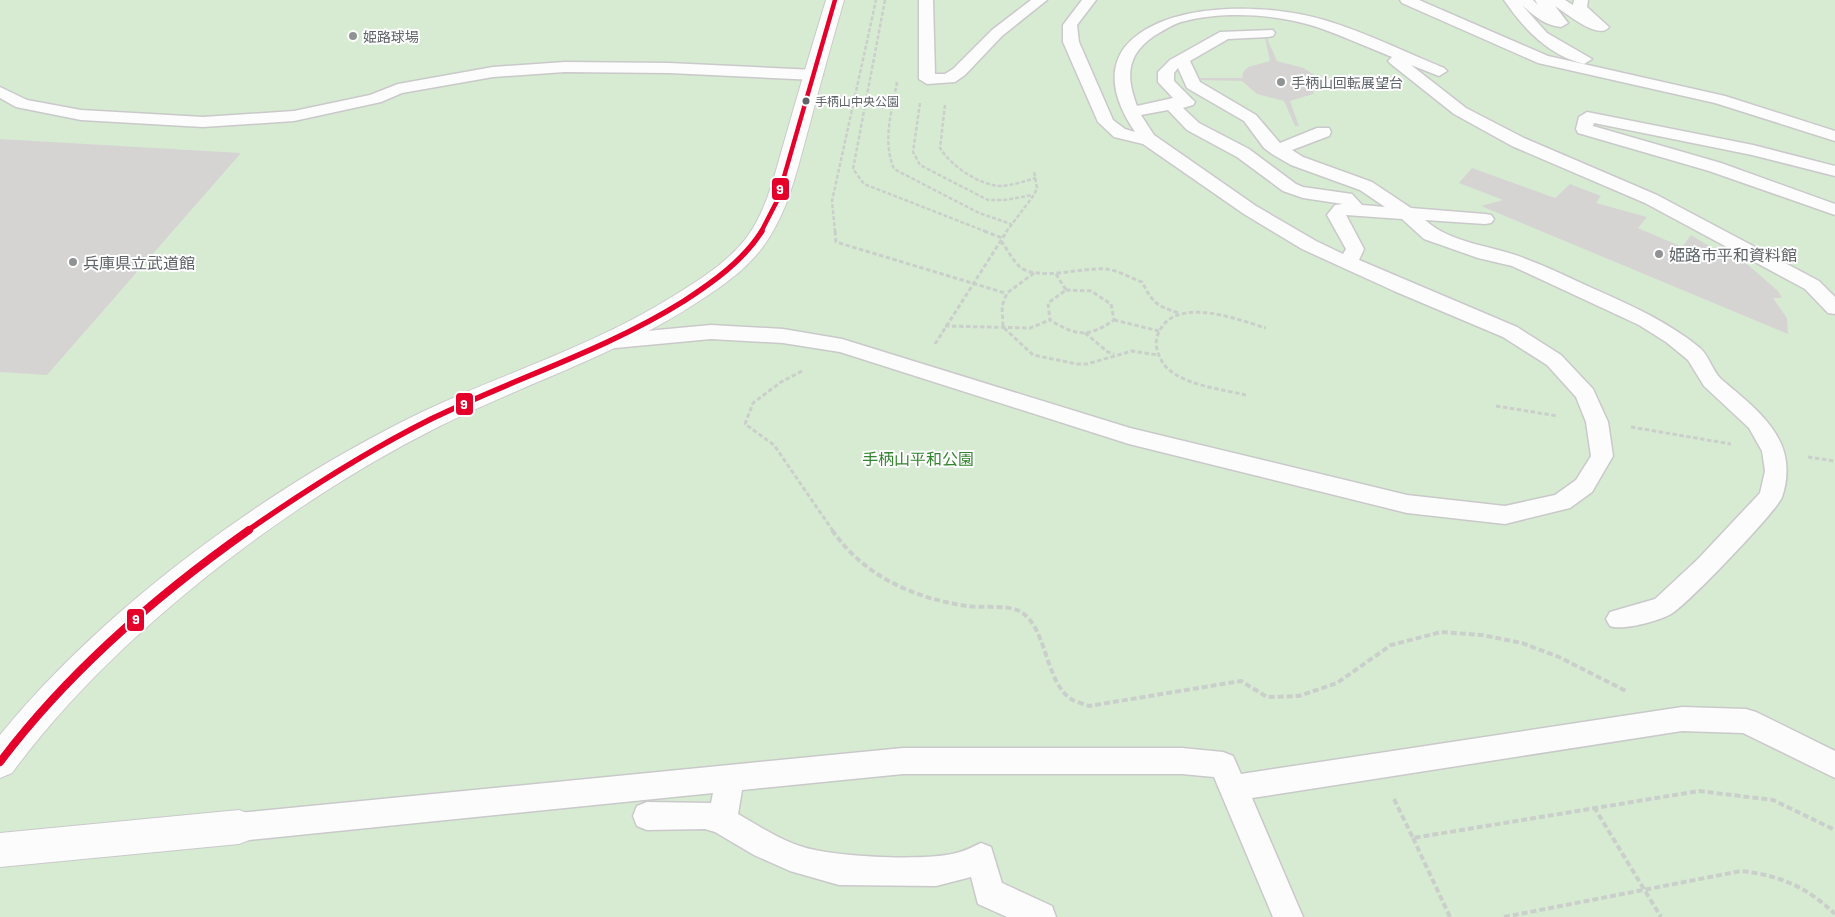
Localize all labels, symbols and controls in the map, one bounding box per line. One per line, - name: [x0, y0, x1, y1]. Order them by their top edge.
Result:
- place label: 姫路球場: [363, 28, 419, 45]
- marker: 姫路球場: [347, 30, 359, 42]
- place label: 手柄山回転展望台: [1291, 74, 1403, 91]
- marker: 手柄山回転展望台: [1275, 76, 1287, 88]
- place label: 手柄山中央公園: [815, 94, 899, 108]
- marker: 手柄山中央公園: [801, 96, 811, 106]
- line badge: 9: [771, 177, 790, 201]
- text: 9: [776, 180, 784, 197]
- place label: 姫路市平和資料館: [1669, 245, 1797, 264]
- marker: 姫路市平和資料館: [1653, 248, 1665, 260]
- place label: 兵庫県立武道館: [83, 253, 195, 272]
- marker: 兵庫県立武道館: [67, 256, 79, 268]
- line badge: 9: [455, 392, 474, 416]
- text: 9: [460, 395, 468, 412]
- park label: 手柄山平和公園: [862, 449, 974, 468]
- line badge: 9: [126, 608, 145, 632]
- text: 9: [132, 610, 140, 627]

